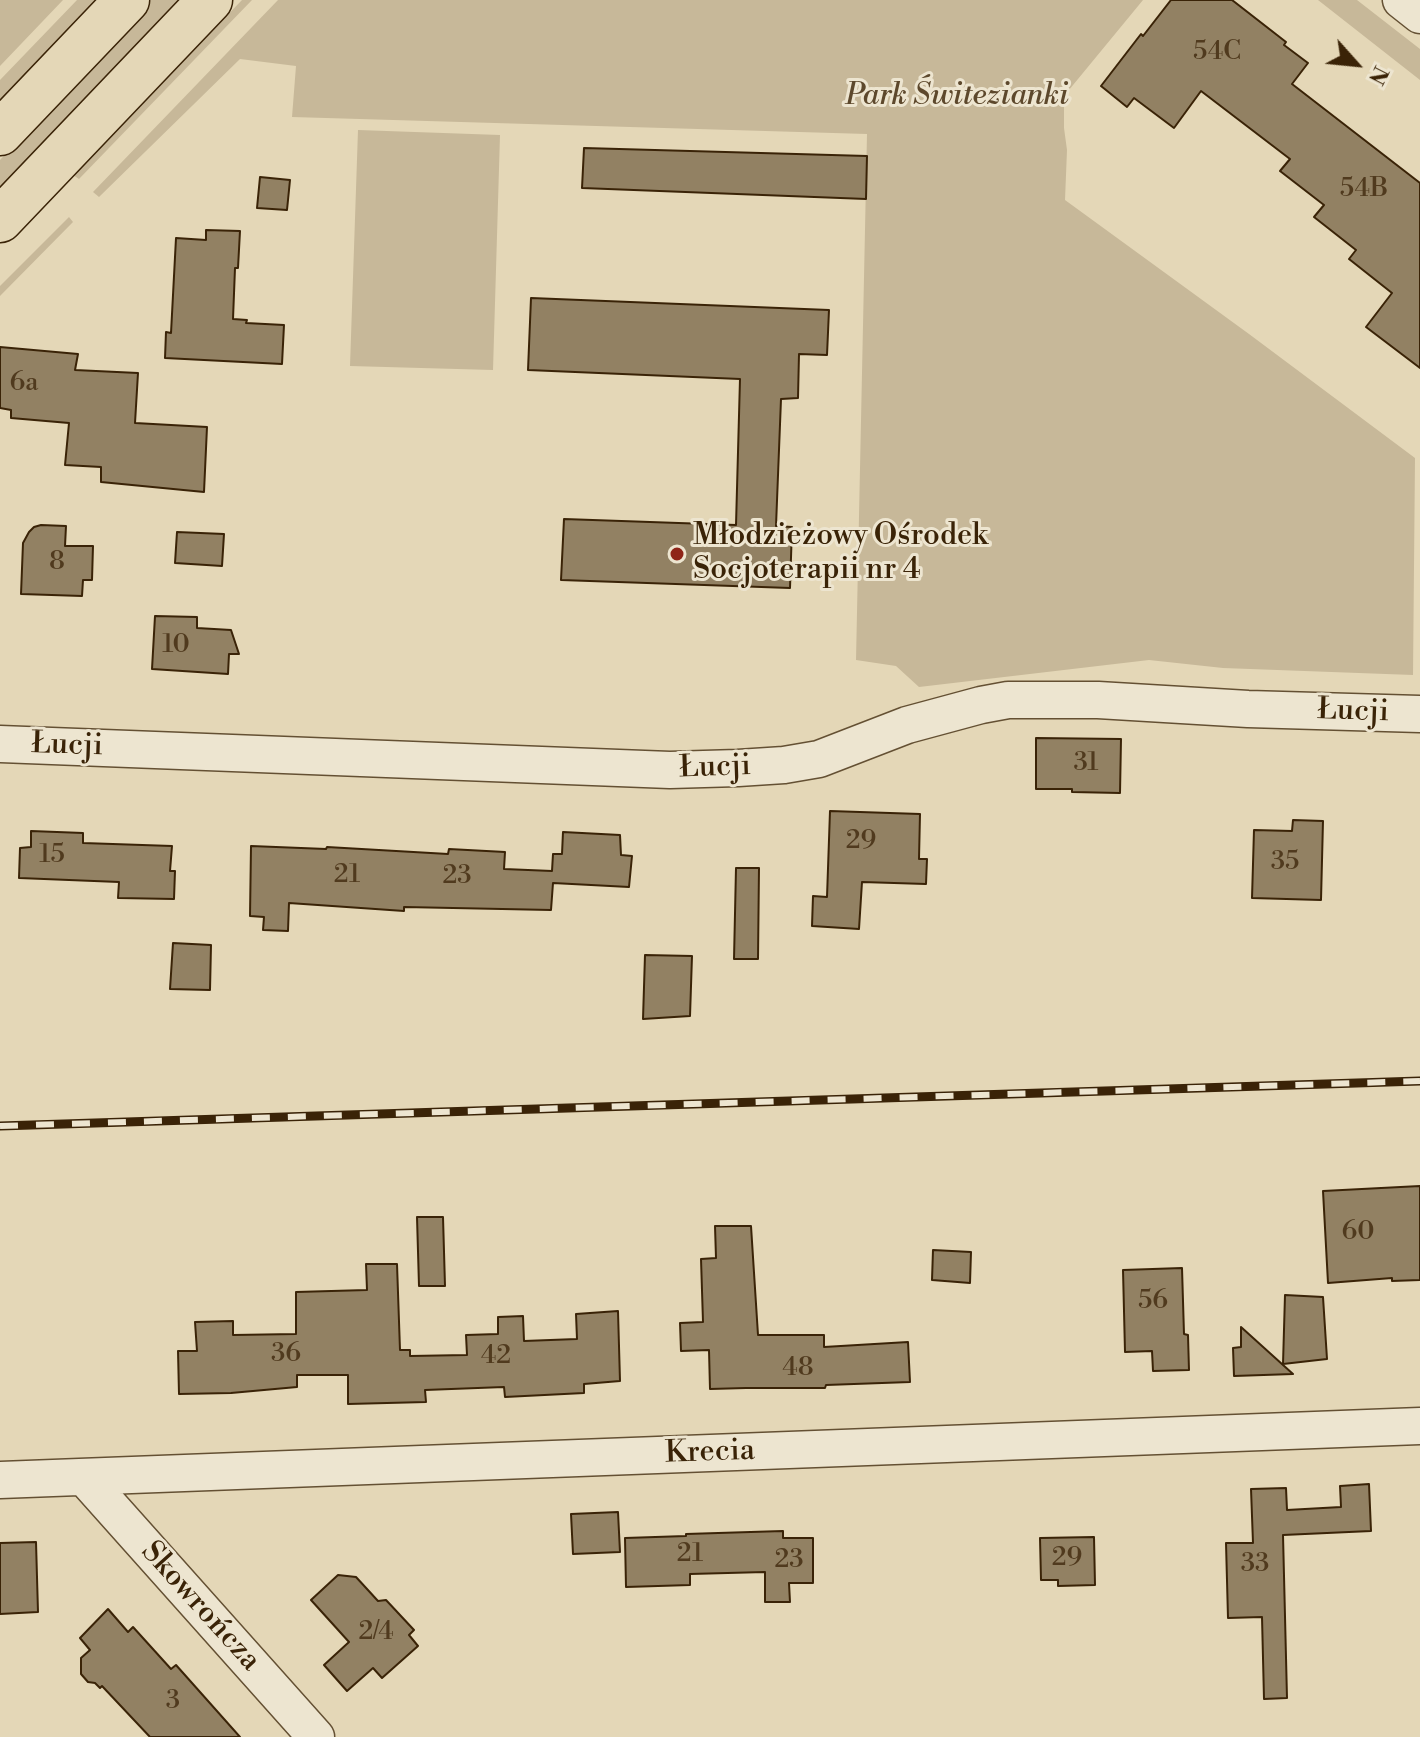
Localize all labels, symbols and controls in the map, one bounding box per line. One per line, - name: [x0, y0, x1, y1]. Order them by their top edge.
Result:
- north arrow: [1316, 24, 1396, 104]
- house number: 54C: [1193, 37, 1241, 69]
- text: N: [1362, 61, 1394, 89]
- park label: Park Świtezianki: [845, 79, 1069, 115]
- house number: 54B: [1340, 174, 1388, 206]
- house number: 6a: [10, 368, 38, 400]
- place label: Młodzieżowy Ośrodek Socjoterapii nr 4: [693, 519, 988, 590]
- marker: Młodzieżowy Ośrodek Socjoterapii nr 4: [668, 545, 686, 563]
- house number: 8: [49, 547, 65, 579]
- house number: 10: [162, 630, 190, 662]
- street label: Łucji: [1316, 693, 1390, 731]
- street label: Łucji: [30, 727, 104, 765]
- house number: 31: [1074, 748, 1098, 780]
- street label: Łucji: [678, 749, 752, 787]
- house number: 29: [846, 826, 876, 858]
- house number: 15: [39, 840, 65, 872]
- house number: 35: [1271, 847, 1299, 879]
- house number: 21: [334, 860, 360, 892]
- house number: 23: [442, 861, 472, 893]
- house number: 60: [1342, 1217, 1374, 1249]
- house number: 56: [1138, 1286, 1168, 1318]
- house number: 36: [271, 1339, 301, 1371]
- house number: 42: [481, 1341, 511, 1373]
- house number: 48: [782, 1353, 814, 1385]
- street label: Krecia: [664, 1433, 756, 1473]
- street label: Skowrończa: [133, 1535, 267, 1679]
- house number: 21: [677, 1539, 703, 1571]
- house number: 29: [1052, 1543, 1082, 1575]
- house number: 23: [774, 1545, 804, 1577]
- house number: 33: [1241, 1549, 1269, 1581]
- house number: 2/4: [358, 1617, 394, 1649]
- house number: 3: [166, 1686, 180, 1718]

